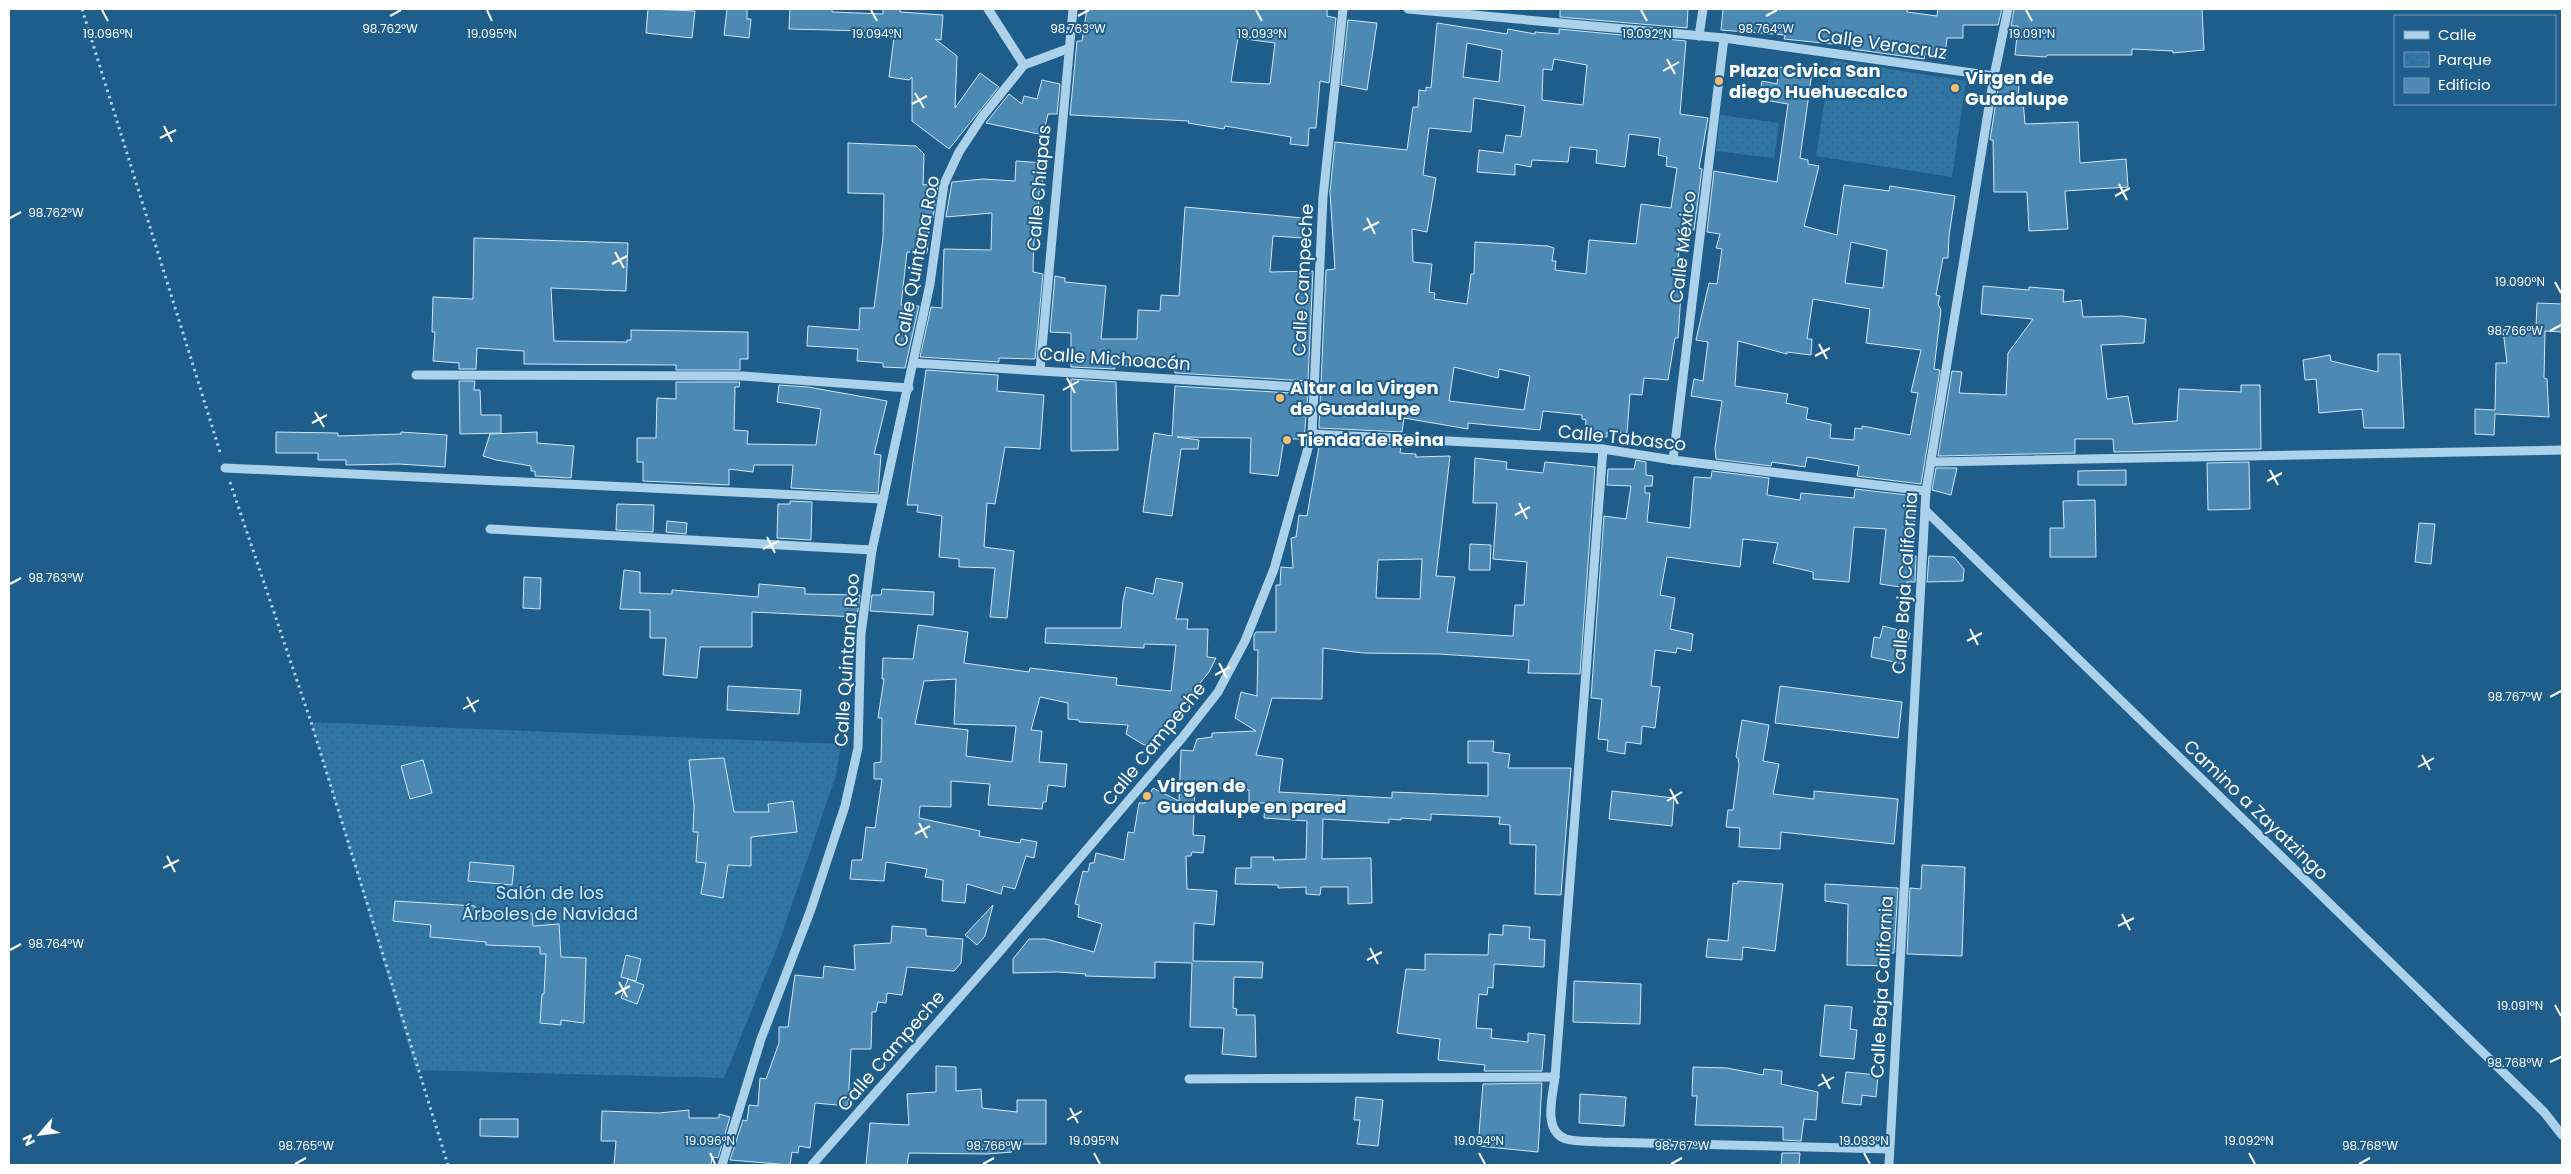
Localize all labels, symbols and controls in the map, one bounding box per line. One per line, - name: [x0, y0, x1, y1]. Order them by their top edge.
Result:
- legend: [2394, 15, 2556, 105]
- text: 98.762°W: [362, 20, 418, 37]
- text: 98.763°W: [1050, 20, 1106, 37]
- text: 98.764°W: [1738, 20, 1794, 37]
- street label: Calle Veracruz: [1816, 22, 1948, 65]
- text: Calle: [2438, 24, 2476, 45]
- text: 19.096°N: [83, 25, 133, 42]
- text: 19.095°N: [467, 25, 517, 42]
- text: 19.094°N: [852, 25, 902, 42]
- text: 19.093°N: [1237, 25, 1287, 42]
- text: 19.092°N: [1622, 25, 1672, 42]
- text: 19.091°N: [2009, 25, 2055, 42]
- text: Parque: [2438, 49, 2491, 70]
- place label: Plaza Civica San diego Huehuecalco: [1729, 58, 1908, 104]
- place label: Virgen de Guadalupe: [1965, 65, 2068, 111]
- text: Edificio: [2438, 74, 2491, 95]
- marker: Plaza Civica San diego Huehuecalco: [1713, 75, 1725, 87]
- marker: Virgen de Guadalupe: [1949, 82, 1961, 94]
- street label: Calle Chiapas: [1021, 124, 1056, 252]
- street label: Calle Quintana Roo: [888, 173, 945, 349]
- street label: Calle México: [1663, 189, 1702, 305]
- street label: Calle Campeche: [1286, 203, 1319, 357]
- text: 98.762°W: [28, 204, 84, 221]
- text: 19.090°N: [2495, 273, 2545, 290]
- text: 98.766°W: [2487, 322, 2543, 339]
- street label: Calle Michoacán: [1039, 341, 1192, 376]
- place label: Altar a la Virgen de Guadalupe: [1290, 375, 1439, 421]
- marker: Altar a la Virgen de Guadalupe: [1274, 392, 1286, 404]
- street label: Calle Tabasco: [1557, 418, 1687, 457]
- place label: Tienda de Reina: [1297, 427, 1444, 452]
- marker: Tienda de Reina: [1281, 434, 1293, 446]
- street label: Calle Baja California: [1886, 491, 1923, 675]
- text: 98.763°W: [28, 569, 84, 586]
- street label: Calle Quintana Roo: [828, 572, 865, 748]
- street label: Calle Campeche: [1096, 677, 1211, 811]
- text: 98.767°W: [2487, 688, 2543, 705]
- street label: Camino a Zayatzingo: [2178, 734, 2334, 885]
- place label: Virgen de Guadalupe en pared: [1157, 773, 1347, 819]
- marker: Virgen de Guadalupe en pared: [1141, 790, 1153, 802]
- park label: Salón de los Árboles de Navidad: [462, 880, 638, 926]
- street label: Calle Baja California: [1864, 895, 1899, 1079]
- text: 98.764°W: [28, 935, 84, 952]
- street label: Calle Campeche: [831, 985, 950, 1116]
- text: 19.091°N: [2497, 997, 2543, 1014]
- text: 98.768°W: [2487, 1054, 2543, 1071]
- north arrow: [15, 1109, 65, 1159]
- text: N: [17, 1131, 40, 1149]
- text: 19.096°N: [685, 1132, 735, 1149]
- text: 19.095°N: [1069, 1132, 1119, 1149]
- text: 19.094°N: [1454, 1132, 1504, 1149]
- text: 19.093°N: [1839, 1132, 1889, 1149]
- text: 19.092°N: [2224, 1132, 2274, 1149]
- text: 98.765°W: [278, 1137, 334, 1154]
- text: 98.766°W: [966, 1137, 1022, 1154]
- text: 98.767°W: [1654, 1137, 1710, 1154]
- text: 98.768°W: [2342, 1137, 2398, 1154]

